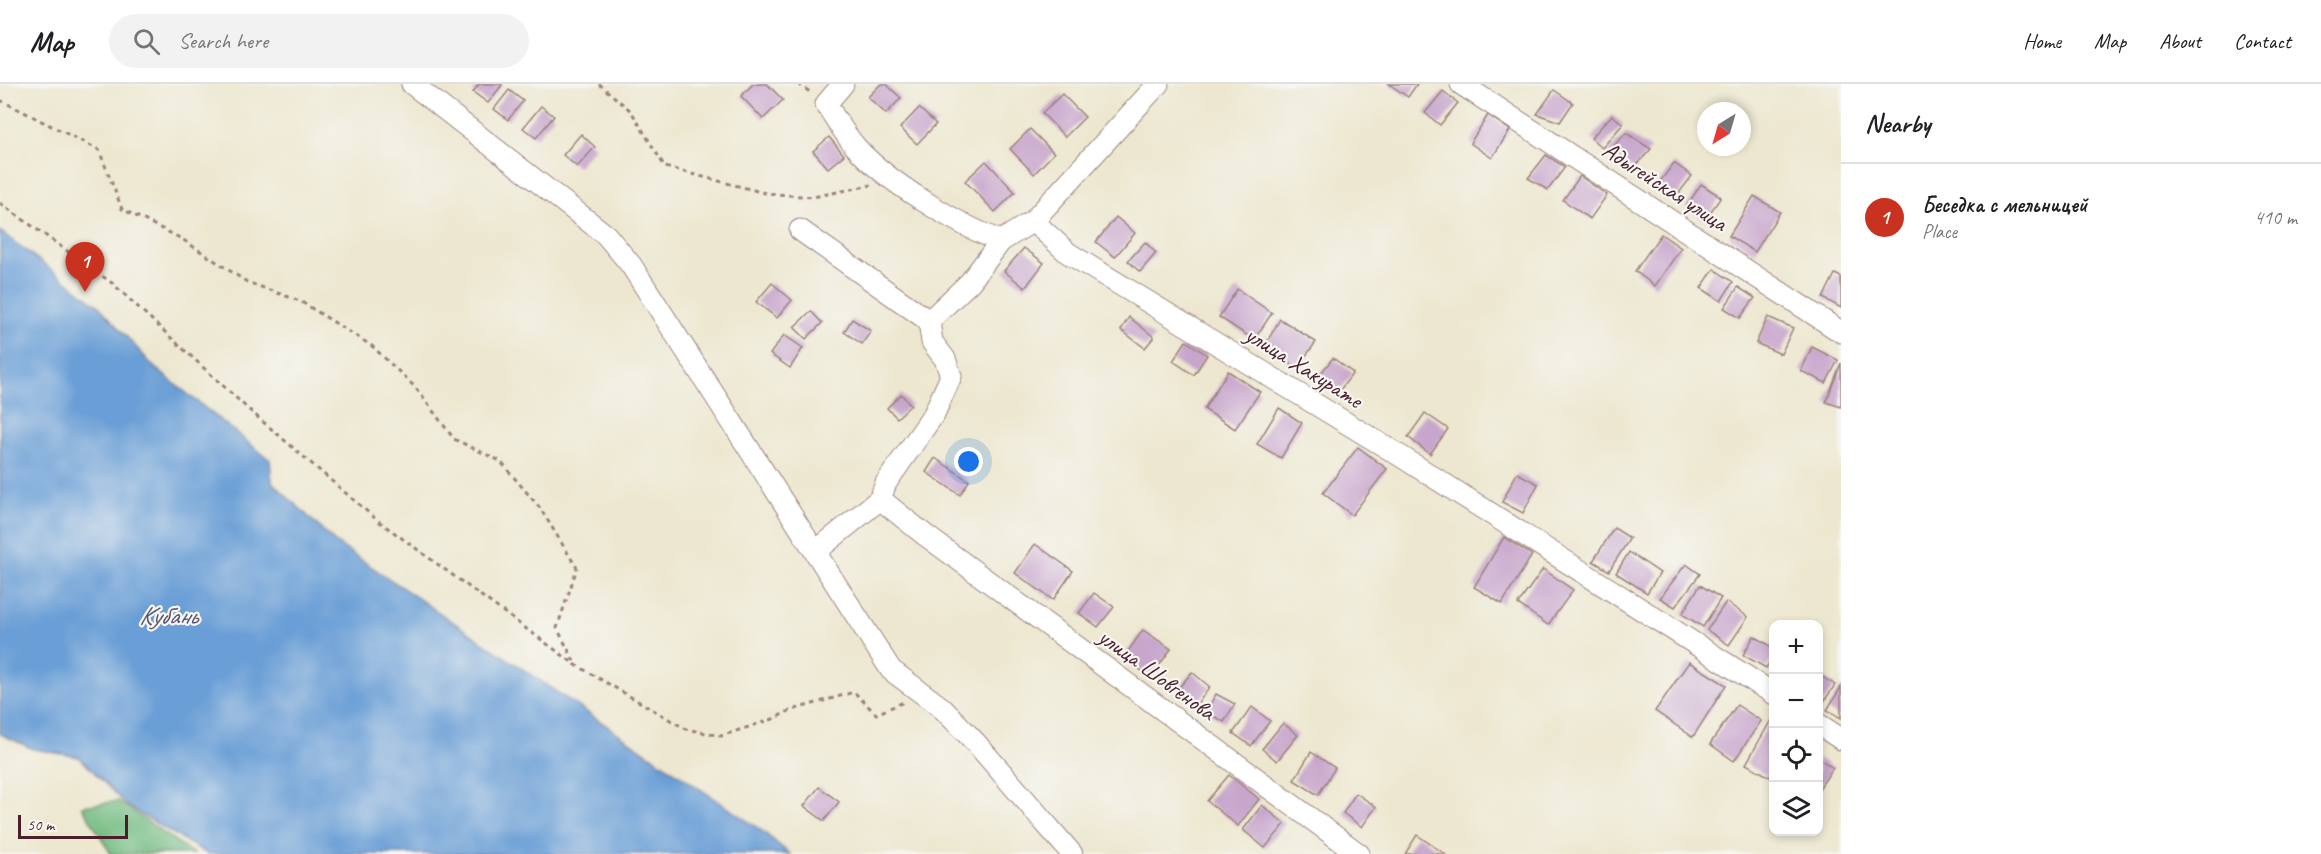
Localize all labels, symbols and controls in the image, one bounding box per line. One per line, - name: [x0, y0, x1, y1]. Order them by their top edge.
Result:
- search box: [109, 14, 529, 68]
- text: Map: [30, 24, 73, 59]
- icon: search: [130, 25, 163, 58]
- text: Search here: [178, 27, 268, 55]
- text: Home: [2023, 28, 2061, 54]
- text: Map: [2094, 28, 2126, 54]
- text: About: [2159, 28, 2201, 54]
- text: Contact: [2234, 28, 2291, 54]
- north arrow: [1697, 102, 1751, 156]
- text: Nearby: [1865, 107, 1930, 140]
- street label: Адыгейская улица: [1597, 134, 1734, 238]
- text: Беседка с мельницей: [1922, 191, 2087, 219]
- text: 1: [1880, 205, 1889, 230]
- text: 410 m: [2254, 205, 2297, 230]
- text: Place: [1922, 219, 1957, 244]
- pin: 1: [66, 242, 104, 292]
- street label: улица Хакурате: [1238, 318, 1370, 416]
- your location: [954, 447, 983, 476]
- water label: Кубань: [139, 599, 200, 632]
- street label: улица Шовгенова: [1091, 620, 1223, 727]
- map controls: [1769, 620, 1823, 836]
- button: +: [1769, 620, 1823, 674]
- button: −: [1769, 674, 1823, 728]
- button: locate: [1769, 728, 1823, 782]
- button: layers: [1769, 782, 1823, 836]
- scale bar: [18, 812, 128, 840]
- text: 50 m: [27, 815, 54, 835]

